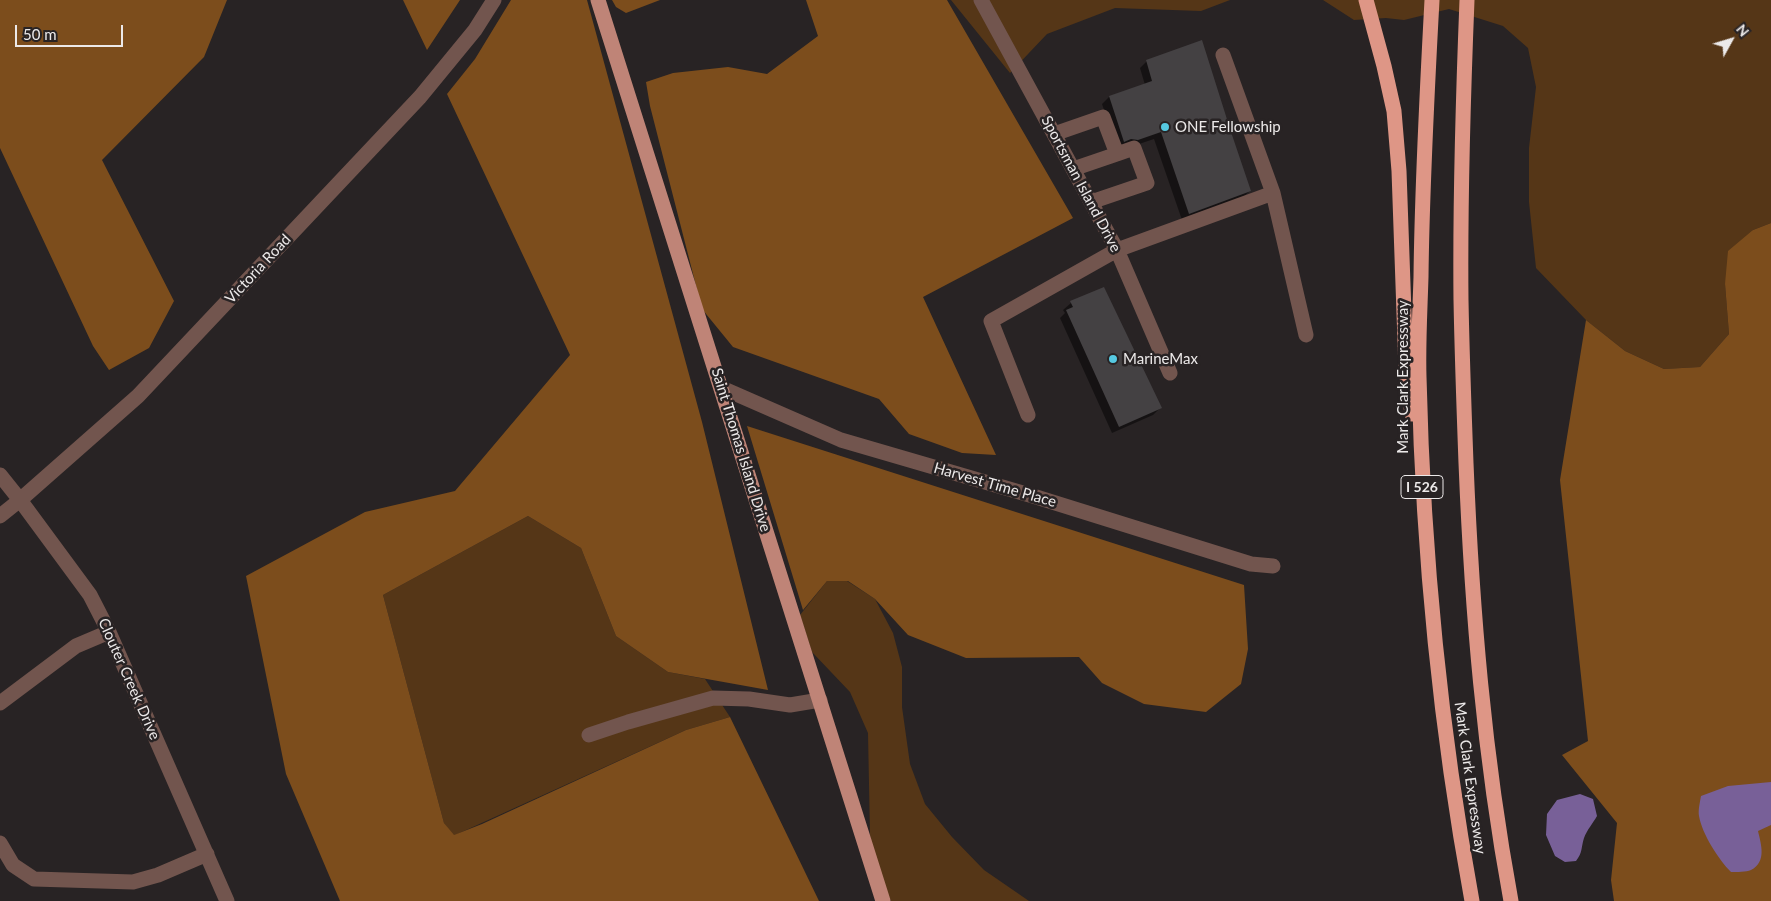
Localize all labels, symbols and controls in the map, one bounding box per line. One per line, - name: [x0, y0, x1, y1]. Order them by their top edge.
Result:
- scale bar: [18, 15, 125, 47]
- north arrow: [1706, 15, 1756, 65]
- text: N: [1733, 21, 1753, 40]
- text: 50 m: [23, 25, 57, 43]
- street label: Sportsman Island Drive: [1037, 113, 1125, 255]
- place label: ONE Fellowship: [1175, 118, 1281, 136]
- marker: ONE Fellowship: [1159, 121, 1171, 133]
- street label: Victoria Road: [221, 231, 295, 307]
- street label: Mark Clark Expressway: [1394, 300, 1412, 454]
- place label: MarineMax: [1123, 350, 1198, 368]
- marker: MarineMax: [1107, 353, 1119, 365]
- street label: Saint Thomas Island Drive: [708, 366, 774, 534]
- street label: Harvest Time Place: [932, 459, 1058, 511]
- road number: I 526: [1401, 476, 1443, 498]
- street label: Clouter Creek Drive: [94, 615, 164, 743]
- street label: Mark Clark Expressway: [1450, 701, 1490, 855]

